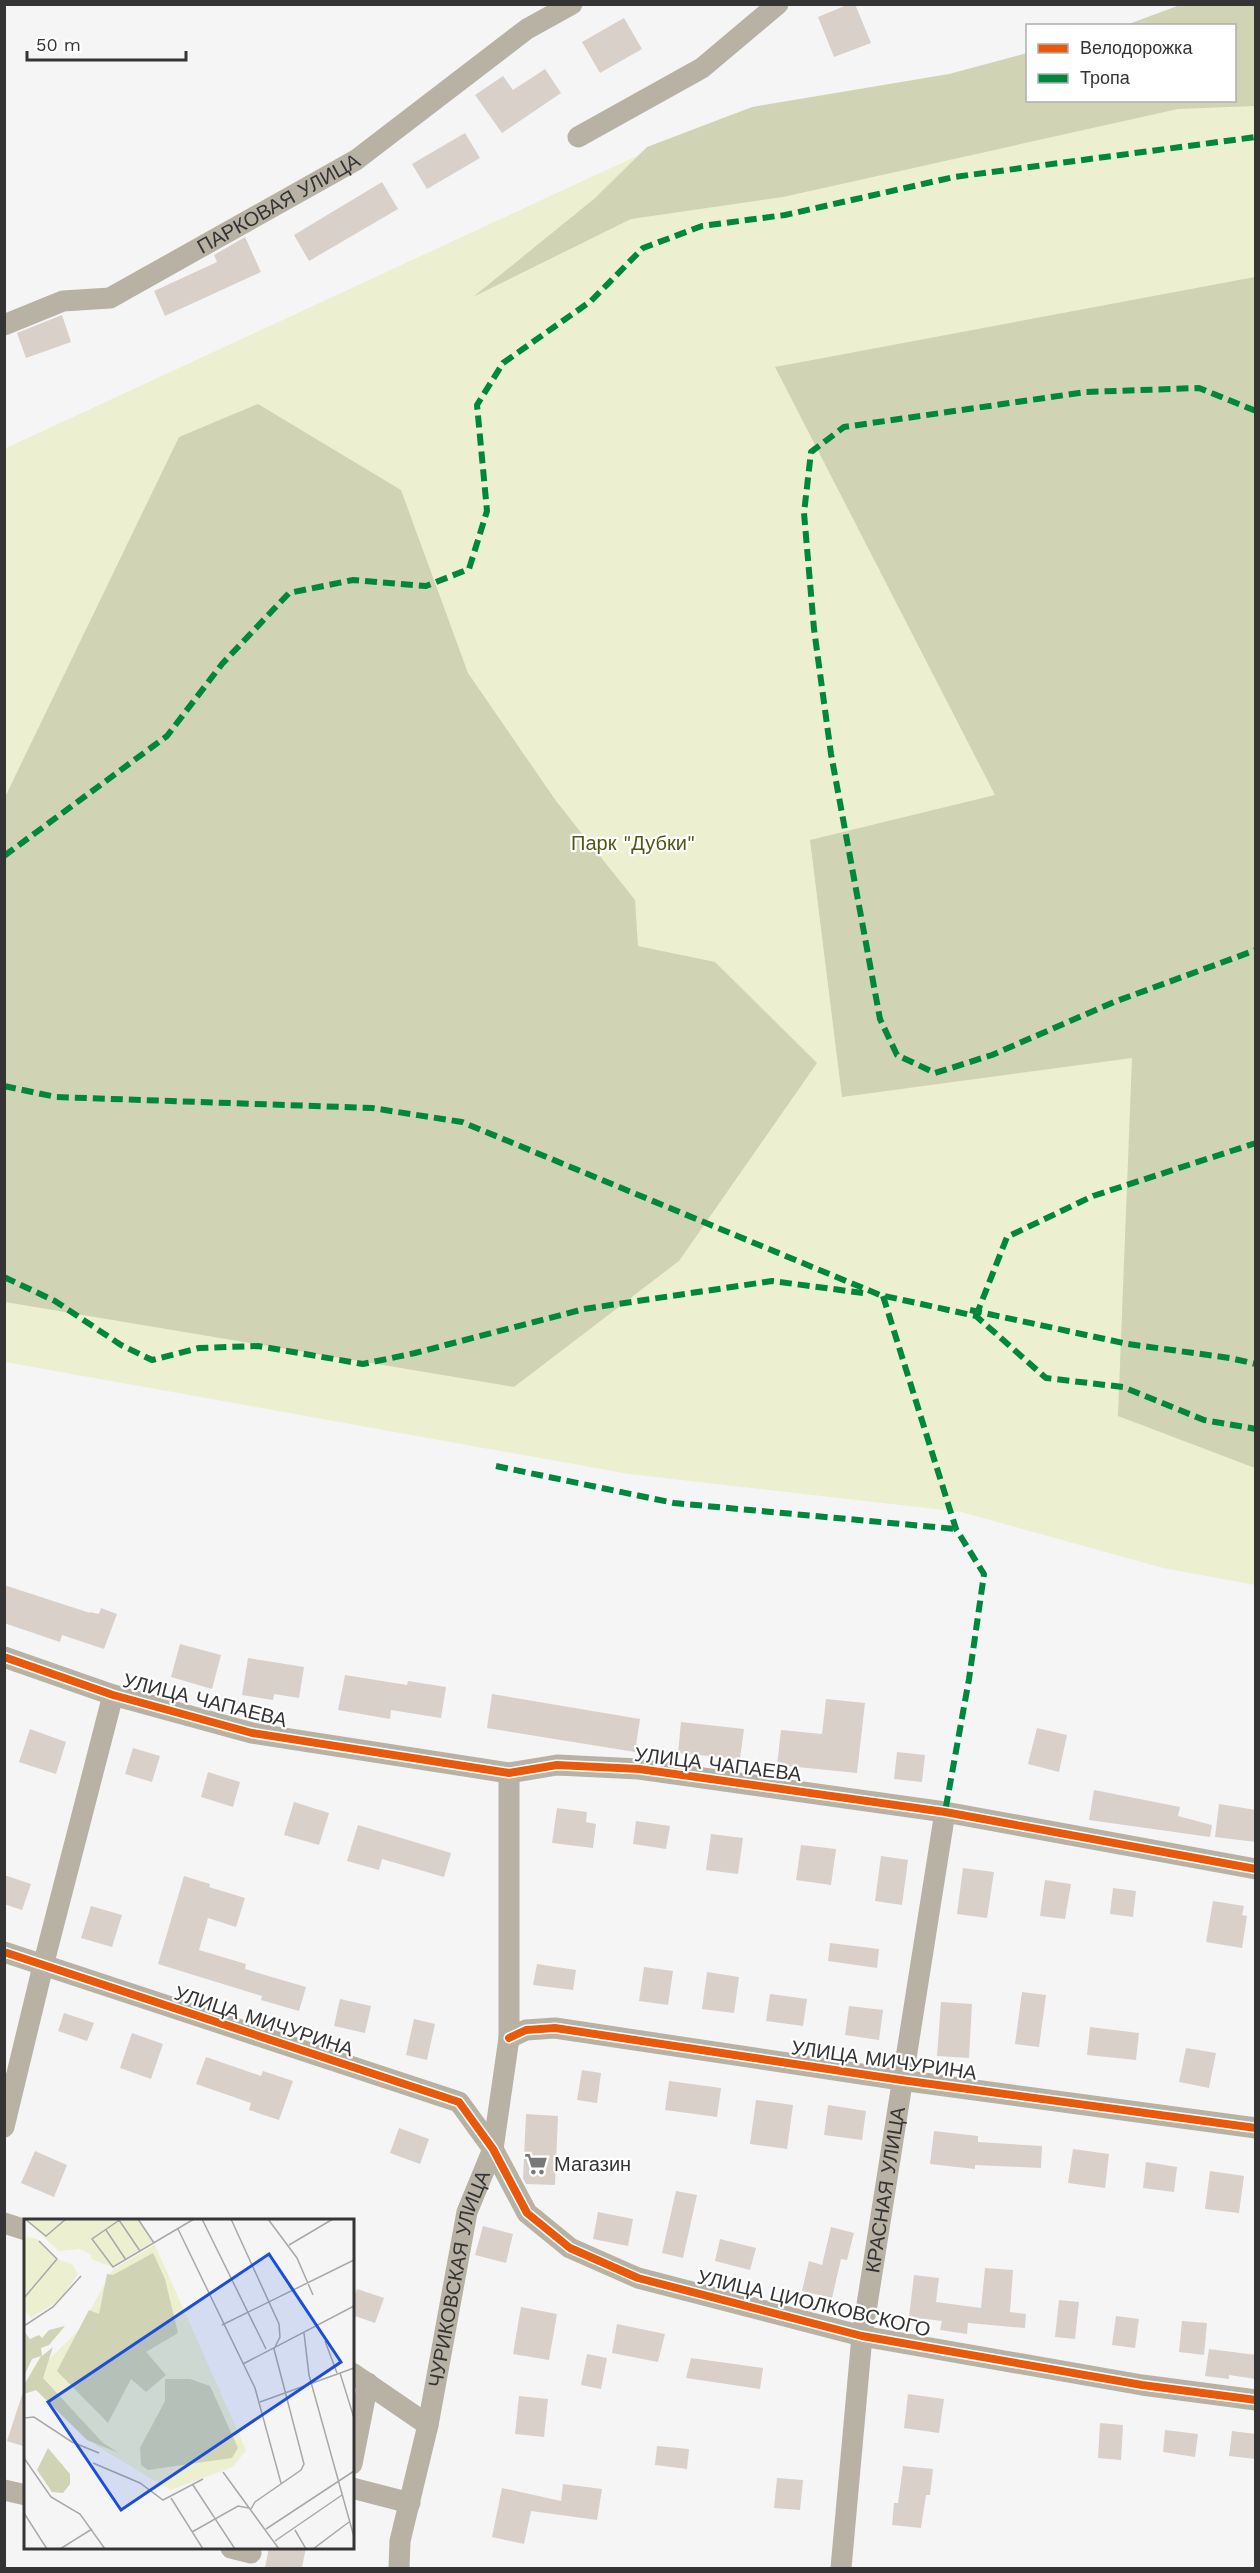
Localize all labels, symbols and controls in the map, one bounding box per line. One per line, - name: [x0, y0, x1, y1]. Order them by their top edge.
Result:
- scale bar: [27, 24, 186, 62]
- legend: [1026, 24, 1236, 102]
- text: 50 m: [36, 34, 81, 55]
- text: Велодорожка: [1080, 37, 1193, 58]
- text: Тропа: [1080, 67, 1131, 88]
- street label: ПАРКОВАЯ УЛИЦА: [193, 148, 365, 259]
- park label: Парк "Дубки": [571, 831, 695, 855]
- street label: УЛИЦА ЧАПАЕВА: [121, 1668, 290, 1732]
- street label: УЛИЦА ЧАПАЕВА: [633, 1742, 803, 1786]
- street label: УЛИЦА МИЧУРИНА: [171, 1981, 357, 2062]
- street label: УЛИЦА МИЧУРИНА: [790, 2035, 979, 2085]
- street label: КРАСНАЯ УЛИЦА: [860, 2104, 910, 2275]
- supermarket icon: Магазин: [523, 2151, 549, 2177]
- place label: Магазин: [554, 2152, 631, 2176]
- street label: ЧУРИКОВСКАЯ УЛИЦА: [423, 2166, 495, 2389]
- inset map: [24, 2219, 354, 2549]
- street label: УЛИЦА ЦИОЛКОВСКОГО: [695, 2264, 933, 2342]

